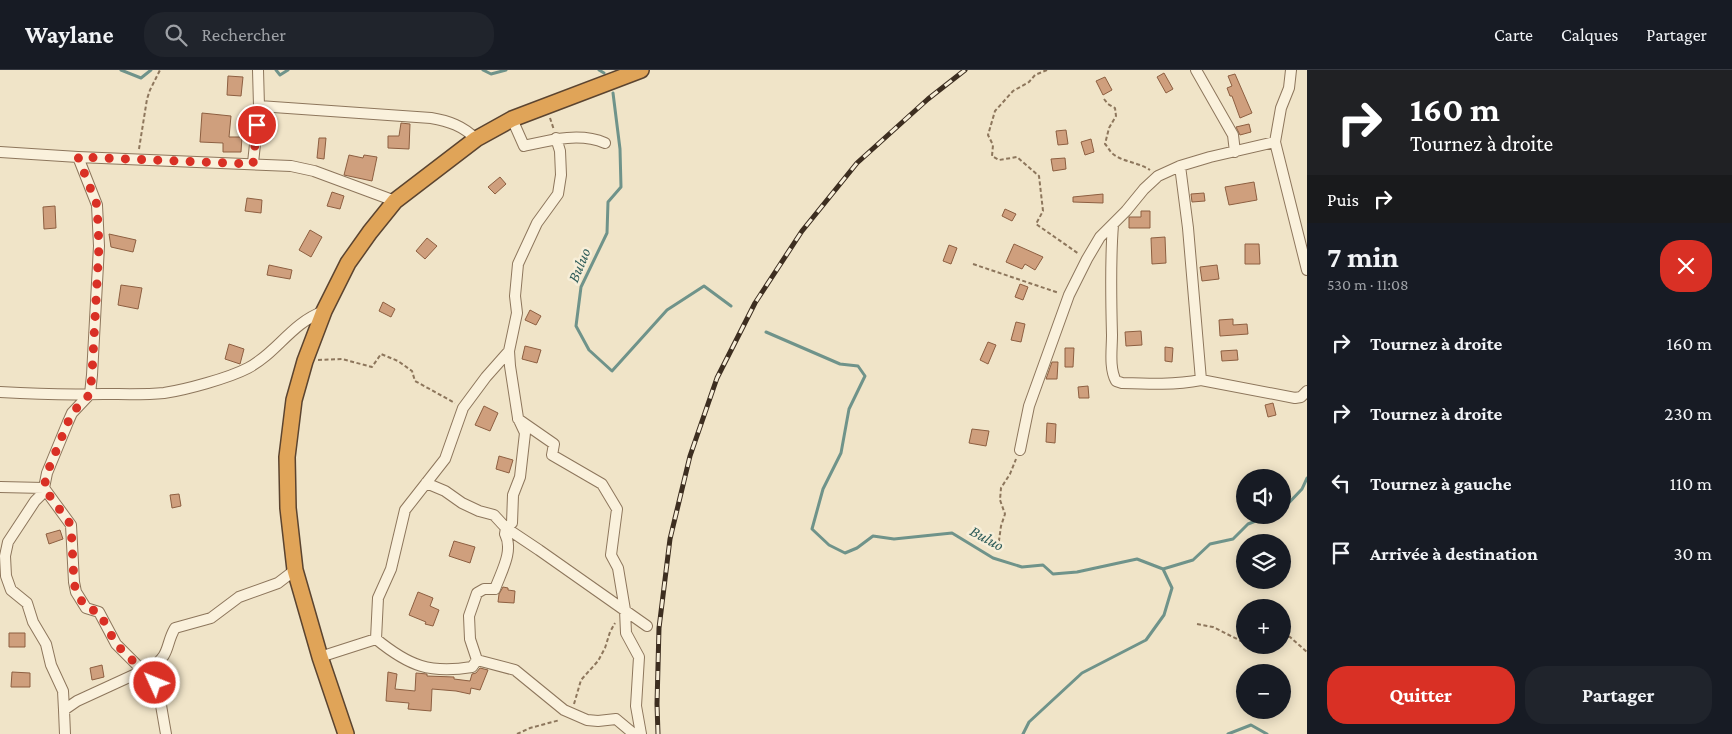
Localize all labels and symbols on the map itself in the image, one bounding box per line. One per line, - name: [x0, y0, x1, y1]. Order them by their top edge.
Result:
- pin: [236, 104, 278, 146]
- water label: Buluo: [564, 245, 594, 285]
- water label: Buluo: [967, 522, 1007, 554]
- position arrow: [128, 656, 180, 708]

